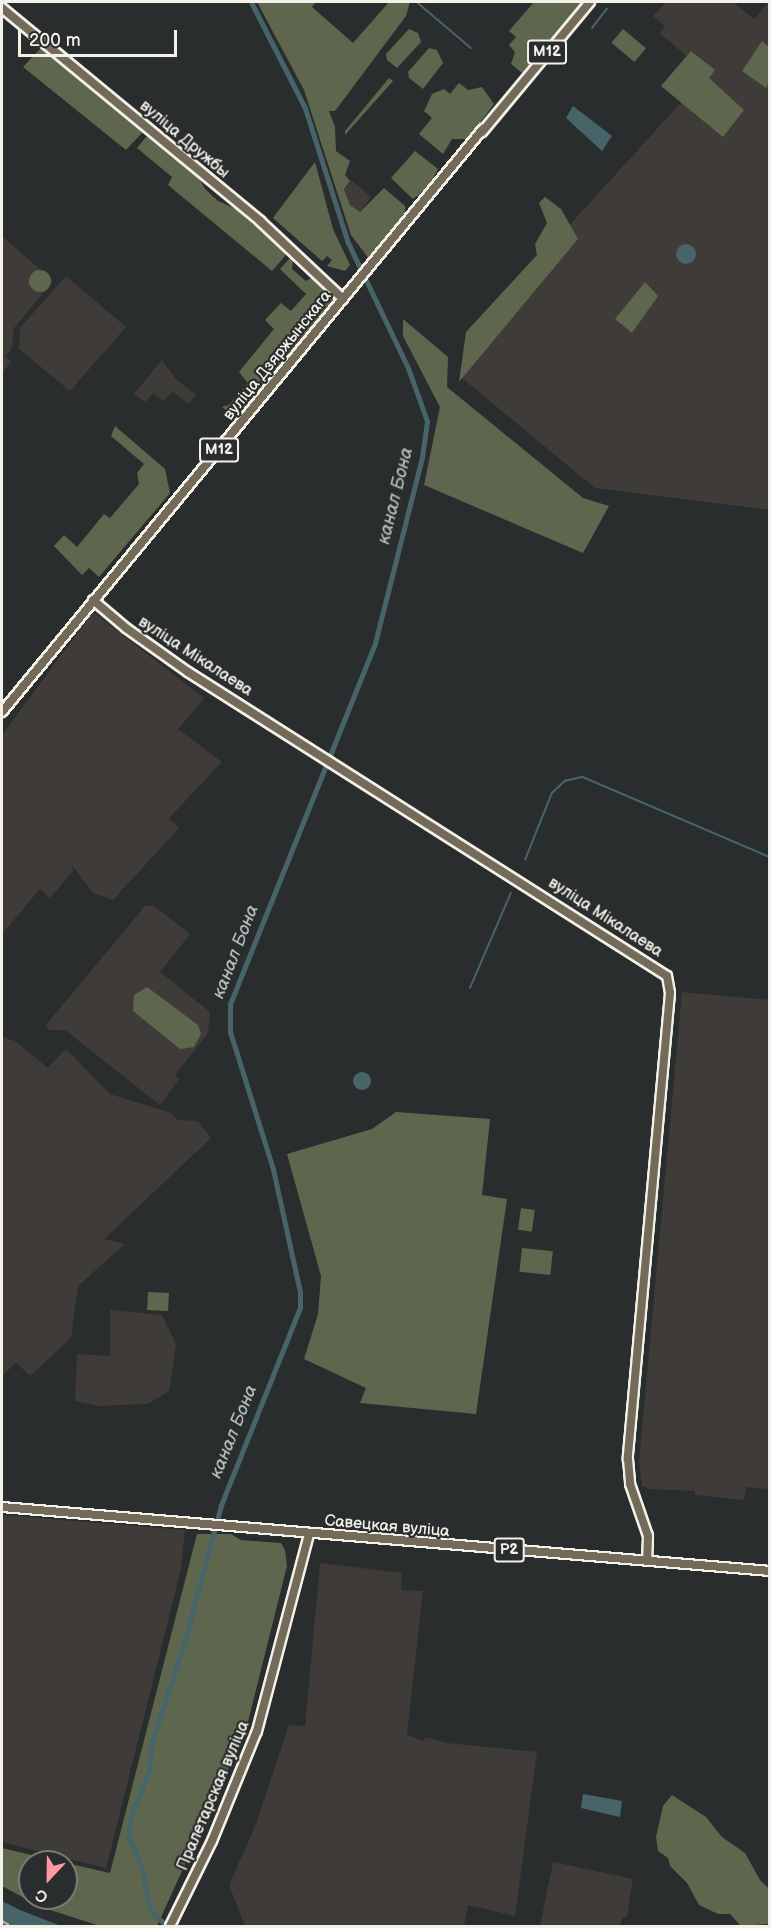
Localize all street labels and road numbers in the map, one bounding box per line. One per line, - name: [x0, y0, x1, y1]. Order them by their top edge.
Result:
- road number: М12: [526, 40, 568, 64]
- street label: вуліца Дружбы: [135, 97, 233, 183]
- street label: вуліца Дзяржынскага: [220, 287, 336, 425]
- road number: М12: [198, 438, 240, 462]
- street label: вуліца Мікалаева: [134, 613, 256, 701]
- street label: вуліца Мікалаева: [544, 874, 666, 962]
- street label: Савецкая вуліца: [324, 1512, 450, 1542]
- road number: Р2: [492, 1538, 526, 1562]
- street label: Пралетарская вуліца: [174, 1718, 254, 1874]

